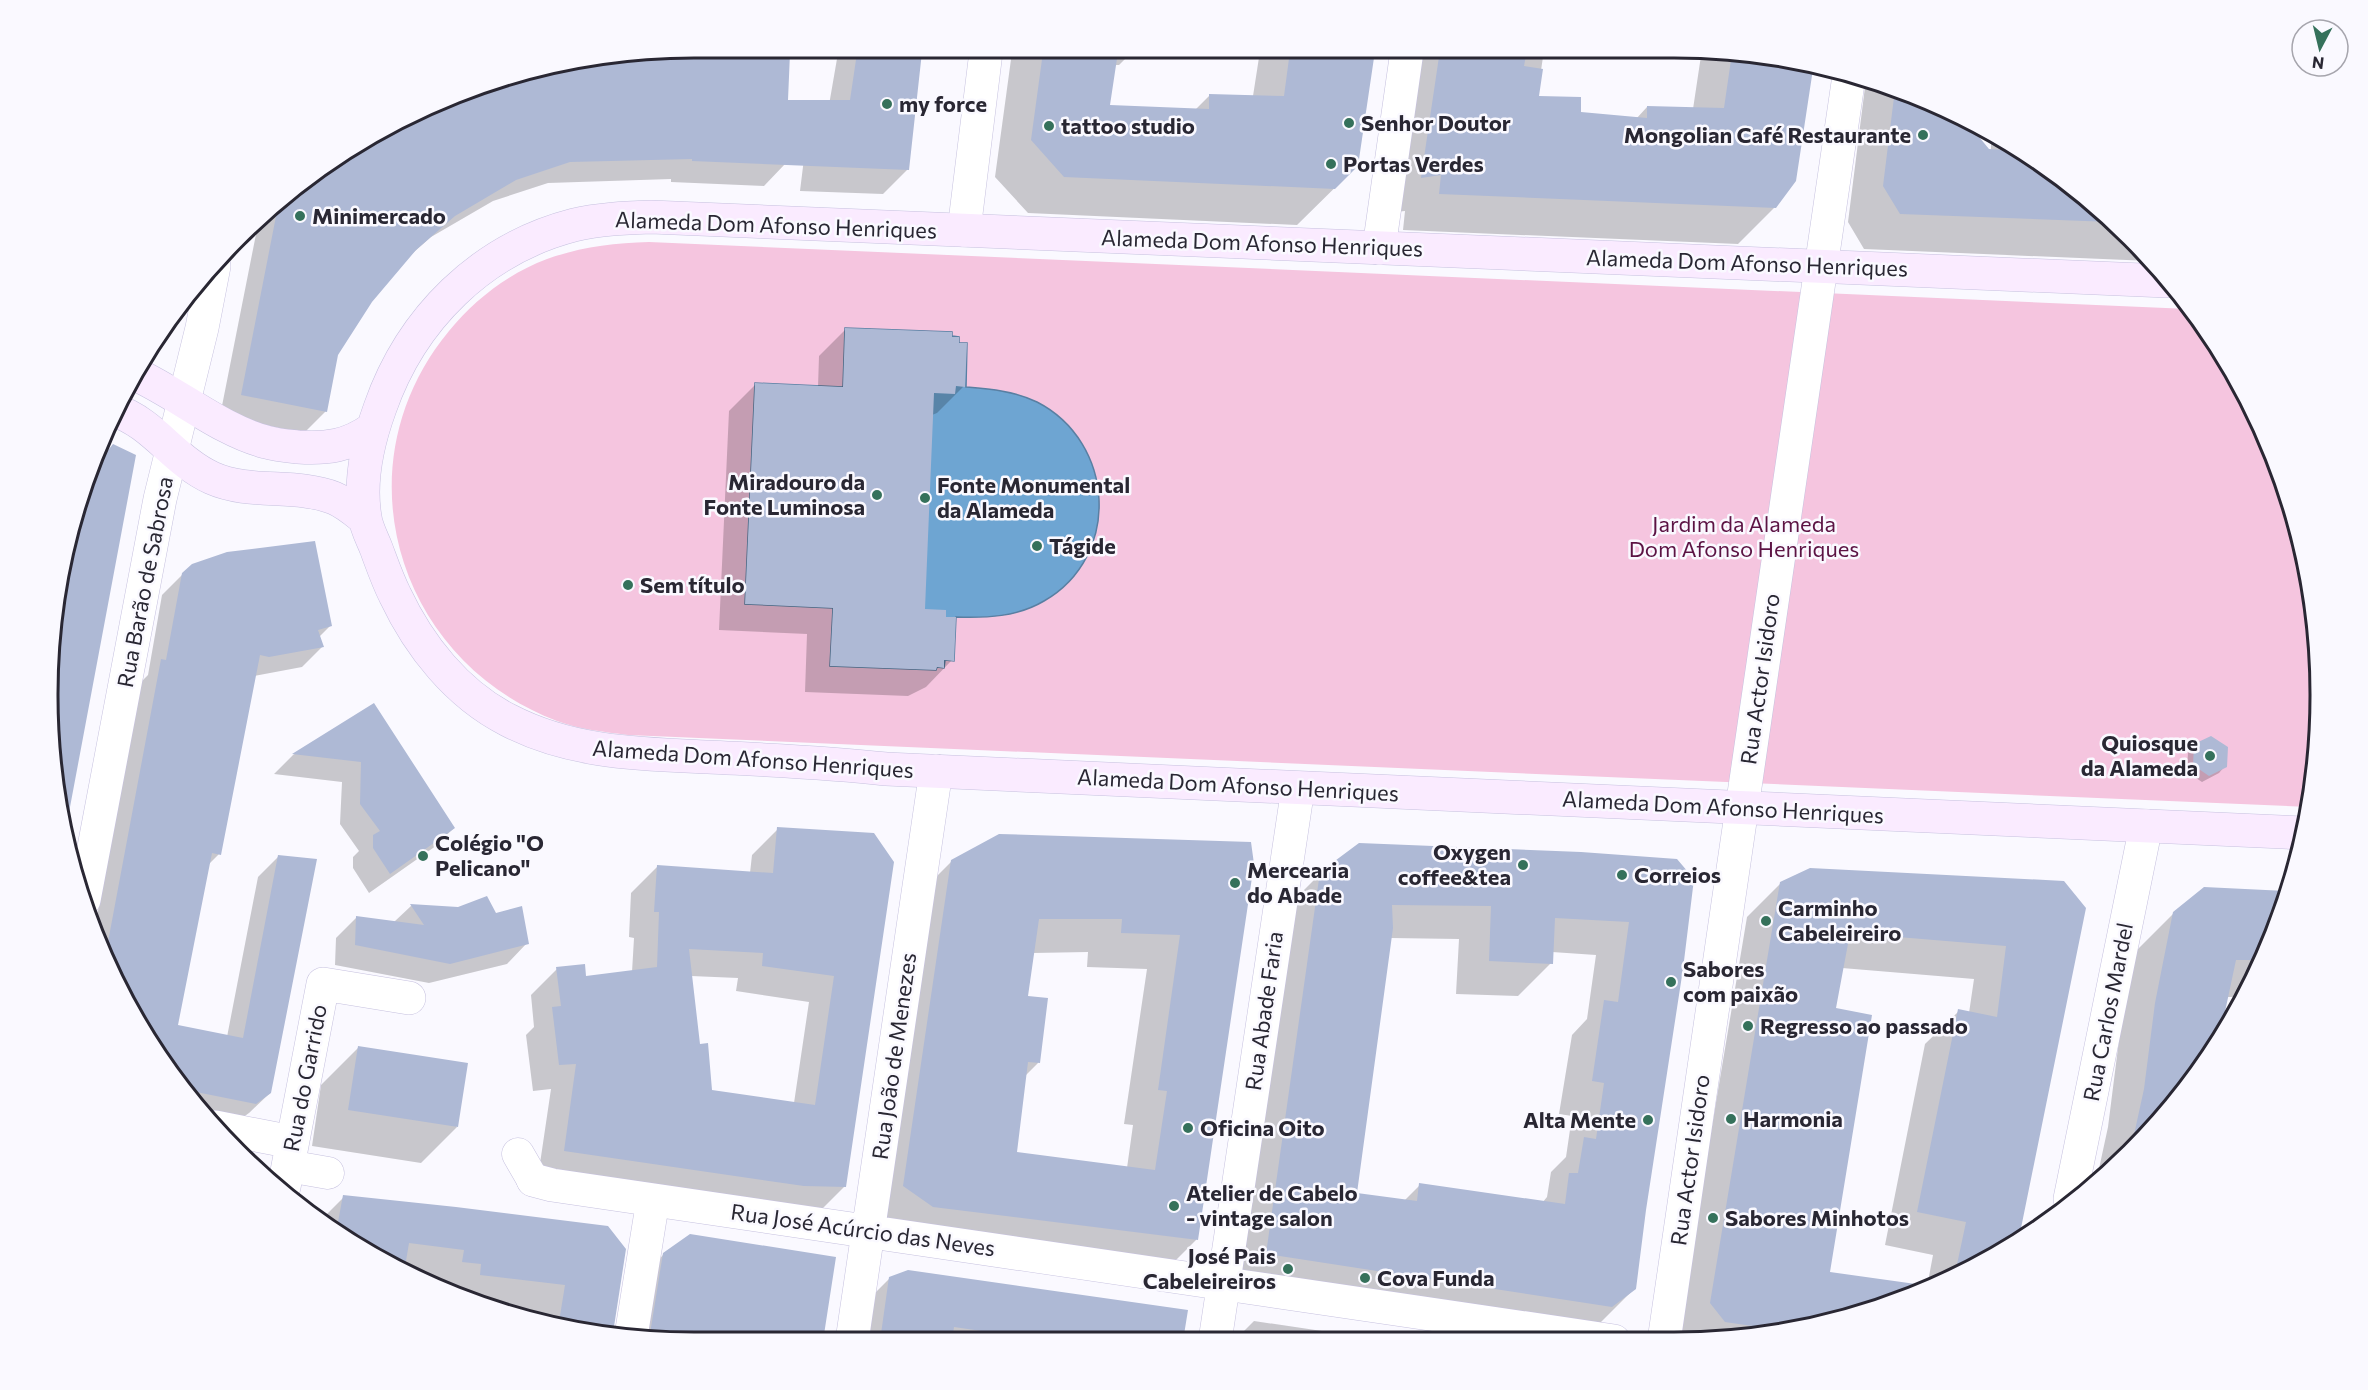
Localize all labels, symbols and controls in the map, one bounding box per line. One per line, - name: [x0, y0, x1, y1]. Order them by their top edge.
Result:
- north arrow: [2290, 18, 2350, 78]
- text: N: [2311, 53, 2325, 74]
- place label: my force: [899, 90, 987, 117]
- marker: my force: [880, 97, 894, 111]
- place label: Senhor Doutor: [1361, 109, 1511, 136]
- place label: tattoo studio: [1061, 112, 1195, 139]
- marker: Senhor Doutor: [1342, 116, 1356, 130]
- marker: tattoo studio: [1042, 119, 1056, 133]
- place label: Mongolian Café Restaurante: [1624, 121, 1911, 148]
- marker: Mongolian Café Restaurante: [1916, 128, 1930, 142]
- place label: Portas Verdes: [1343, 150, 1484, 177]
- marker: Portas Verdes: [1324, 157, 1338, 171]
- place label: Minimercado: [312, 202, 446, 229]
- street label: Alameda Dom Afonso Henriques: [615, 205, 937, 244]
- marker: Minimercado: [293, 209, 307, 223]
- street label: Alameda Dom Afonso Henriques: [1101, 223, 1423, 262]
- street label: Alameda Dom Afonso Henriques: [1586, 243, 1908, 282]
- place label: Miradouro da Fonte Luminosa: [704, 468, 865, 520]
- place label: Fonte Monumental da Alameda: [937, 471, 1130, 523]
- street label: Rua Barão de Sabrosa: [111, 474, 178, 690]
- marker: Miradouro da Fonte Luminosa: [870, 488, 884, 502]
- marker: Fonte Monumental da Alameda: [918, 491, 932, 505]
- park label: Jardim da Alameda Dom Afonso Henriques: [1629, 510, 1859, 562]
- place label: Tágide: [1049, 532, 1116, 559]
- marker: Tágide: [1030, 539, 1044, 553]
- place label: Sem título: [640, 571, 745, 598]
- marker: Sem título: [621, 578, 635, 592]
- street label: Rua Actor Isidoro: [1734, 592, 1785, 766]
- place label: Quiosque da Alameda: [2081, 729, 2198, 781]
- street label: Alameda Dom Afonso Henriques: [591, 734, 915, 783]
- marker: Quiosque da Alameda: [2203, 749, 2217, 763]
- street label: Alameda Dom Afonso Henriques: [1076, 763, 1400, 806]
- street label: Alameda Dom Afonso Henriques: [1561, 785, 1885, 828]
- place label: Colégio "O Pelicano": [435, 829, 544, 881]
- place label: Oxygen coffee&tea: [1398, 838, 1511, 890]
- marker: Colégio "O Pelicano": [416, 849, 430, 863]
- place label: Mercearia do Abade: [1247, 856, 1349, 908]
- marker: Oxygen coffee&tea: [1516, 858, 1530, 872]
- place label: Correios: [1634, 861, 1721, 888]
- marker: Correios: [1615, 868, 1629, 882]
- marker: Mercearia do Abade: [1228, 876, 1242, 890]
- place label: Carminho Cabeleireiro: [1778, 894, 1901, 946]
- marker: Carminho Cabeleireiro: [1759, 914, 1773, 928]
- street label: Rua Carlos Mardel: [2077, 920, 2138, 1104]
- street label: Rua Abade Faria: [1239, 930, 1288, 1092]
- street label: Rua João de Menezes: [866, 951, 921, 1161]
- place label: Sabores com paixão: [1683, 955, 1798, 1007]
- marker: Sabores com paixão: [1664, 975, 1678, 989]
- street label: Rua do Garrido: [277, 1002, 332, 1154]
- place label: Regresso ao passado: [1760, 1012, 1968, 1039]
- marker: Regresso ao passado: [1741, 1019, 1755, 1033]
- street label: Rua Actor Isidoro: [1664, 1073, 1715, 1247]
- place label: Harmonia: [1743, 1105, 1843, 1132]
- place label: Alta Mente: [1523, 1106, 1636, 1133]
- marker: Harmonia: [1724, 1112, 1738, 1126]
- marker: Alta Mente: [1641, 1113, 1655, 1127]
- place label: Oficina Oito: [1200, 1114, 1325, 1141]
- marker: Oficina Oito: [1181, 1121, 1195, 1135]
- place label: Atelier de Cabelo - vintage salon: [1186, 1179, 1358, 1231]
- street label: Rua José Acúrcio das Neves: [729, 1198, 997, 1261]
- marker: Atelier de Cabelo - vintage salon: [1167, 1199, 1181, 1213]
- place label: Sabores Minhotos: [1725, 1204, 1909, 1231]
- marker: Sabores Minhotos: [1706, 1211, 1720, 1225]
- place label: José Pais Cabeleireiros: [1143, 1242, 1276, 1294]
- marker: José Pais Cabeleireiros: [1281, 1262, 1295, 1276]
- place label: Cova Funda: [1377, 1264, 1495, 1291]
- marker: Cova Funda: [1358, 1271, 1372, 1285]

